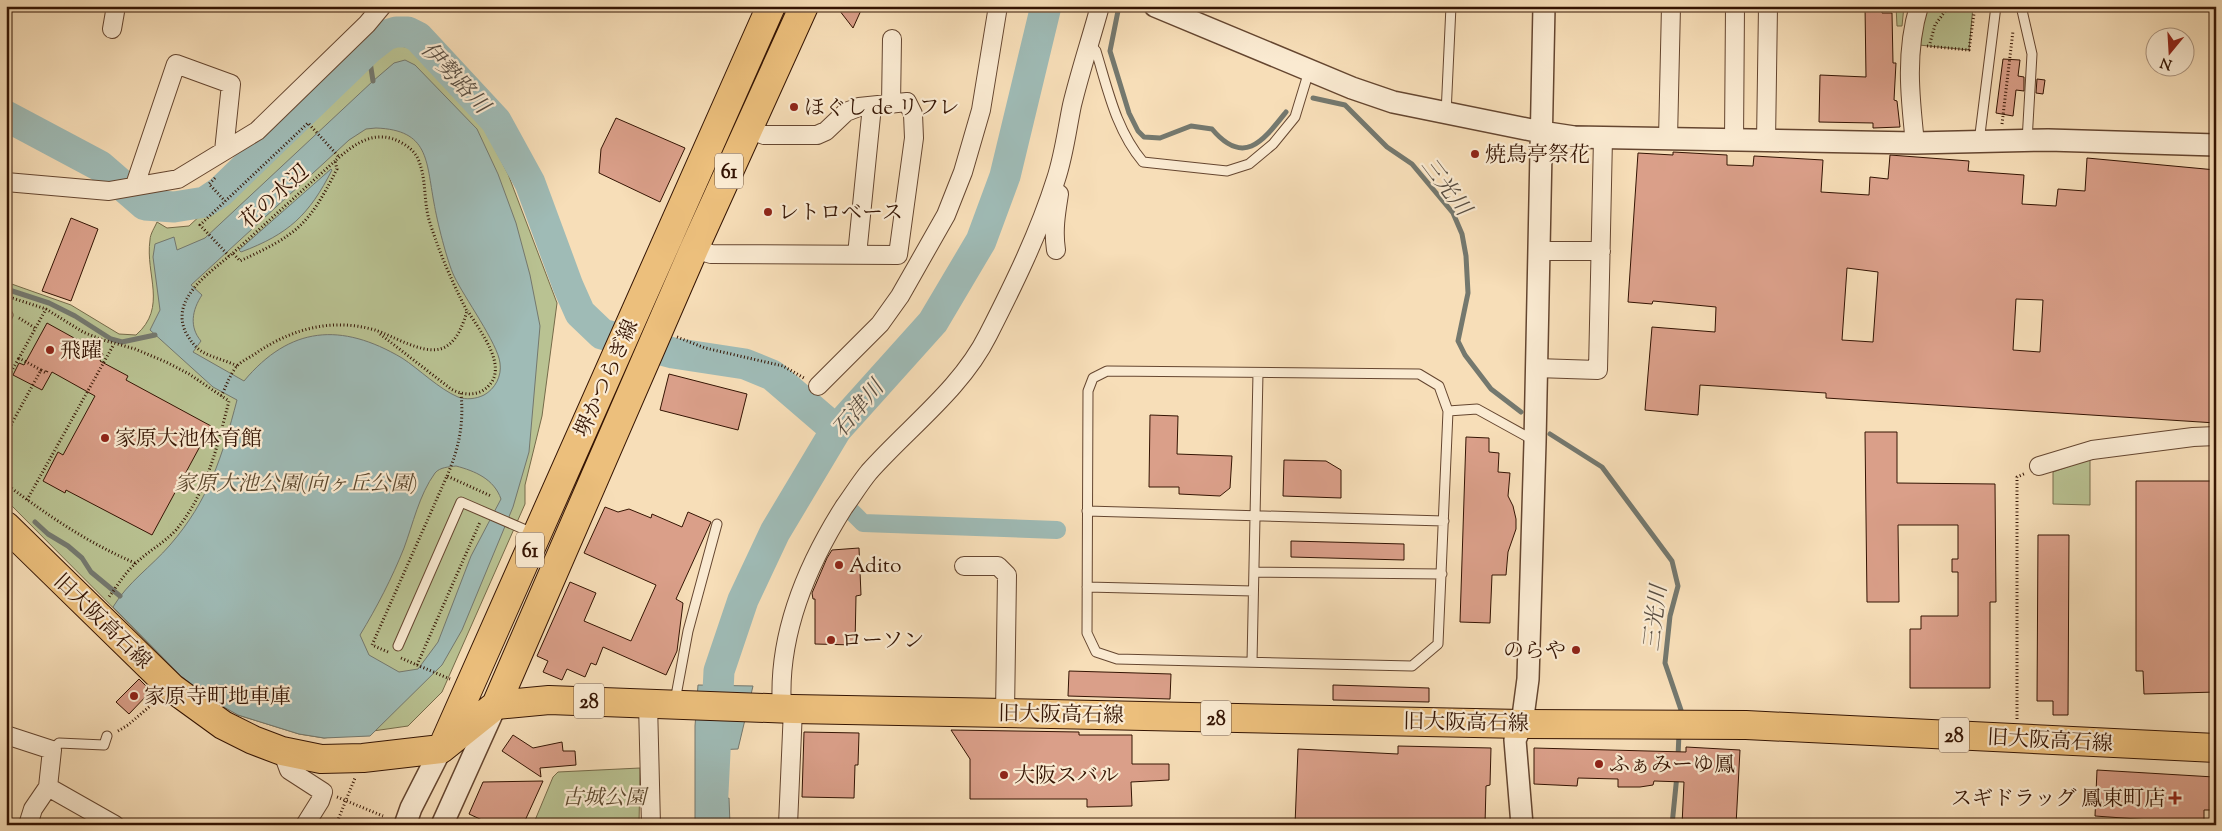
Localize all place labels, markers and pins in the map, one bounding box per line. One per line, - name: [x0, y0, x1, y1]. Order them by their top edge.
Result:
- place label: ほぐし de リフレ: [804, 94, 960, 124]
- marker: ほぐし de リフレ: [788, 101, 800, 113]
- place label: 焼鳥亭祭花: [1485, 141, 1590, 171]
- marker: 焼鳥亭祭花: [1469, 148, 1481, 160]
- place label: レトロベース: [778, 199, 903, 229]
- marker: レトロベース: [762, 206, 774, 218]
- place label: 飛躍: [60, 337, 102, 367]
- marker: 飛躍: [44, 344, 56, 356]
- place label: 家原大池体育館: [115, 425, 262, 455]
- marker: 家原大池体育館: [99, 432, 111, 444]
- place label: Adito: [849, 552, 901, 582]
- marker: Adito: [833, 559, 845, 571]
- place label: ローソン: [841, 627, 924, 657]
- marker: ローソン: [825, 634, 837, 646]
- place label: のらや: [1503, 637, 1566, 667]
- marker: のらや: [1570, 644, 1582, 656]
- place label: 家原寺町地車庫: [144, 683, 291, 713]
- marker: 家原寺町地車庫: [128, 690, 140, 702]
- place label: ふぁみーゆ鳳: [1609, 751, 1735, 781]
- marker: ふぁみーゆ鳳: [1593, 758, 1605, 770]
- place label: 大阪スバル: [1014, 762, 1119, 792]
- marker: 大阪スバル: [998, 769, 1010, 781]
- place label: スギドラッグ 鳳東町店: [1951, 785, 2165, 815]
- marker: スギドラッグ 鳳東町店: [2169, 792, 2181, 804]

